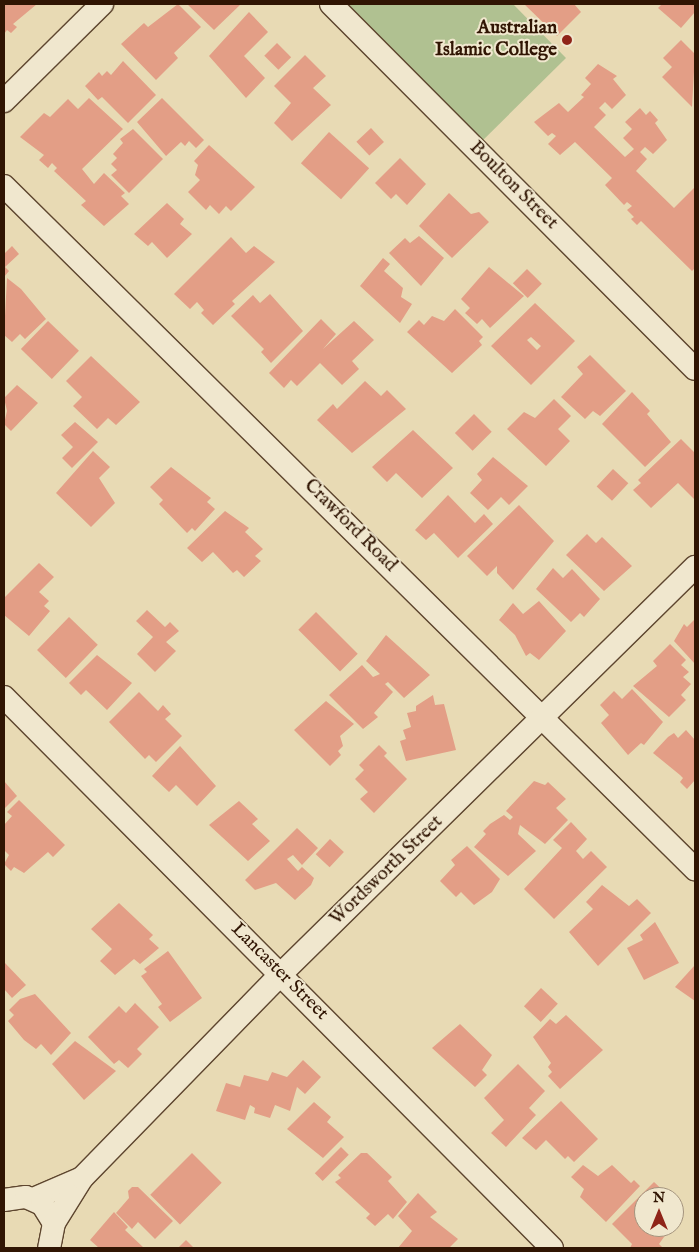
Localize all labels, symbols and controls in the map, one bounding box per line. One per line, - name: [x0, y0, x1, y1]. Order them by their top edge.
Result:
- place label: Australian Islamic College: [435, 18, 557, 62]
- marker: Australian Islamic College: [561, 34, 573, 46]
- street label: Boulton Street: [464, 137, 562, 235]
- street label: Crawford Road: [299, 475, 401, 577]
- street label: Wordsworth Street: [326, 811, 448, 931]
- street label: Lancaster Street: [226, 919, 332, 1025]
- north arrow: [634, 1187, 684, 1237]
- text: N: [653, 1189, 665, 1207]

